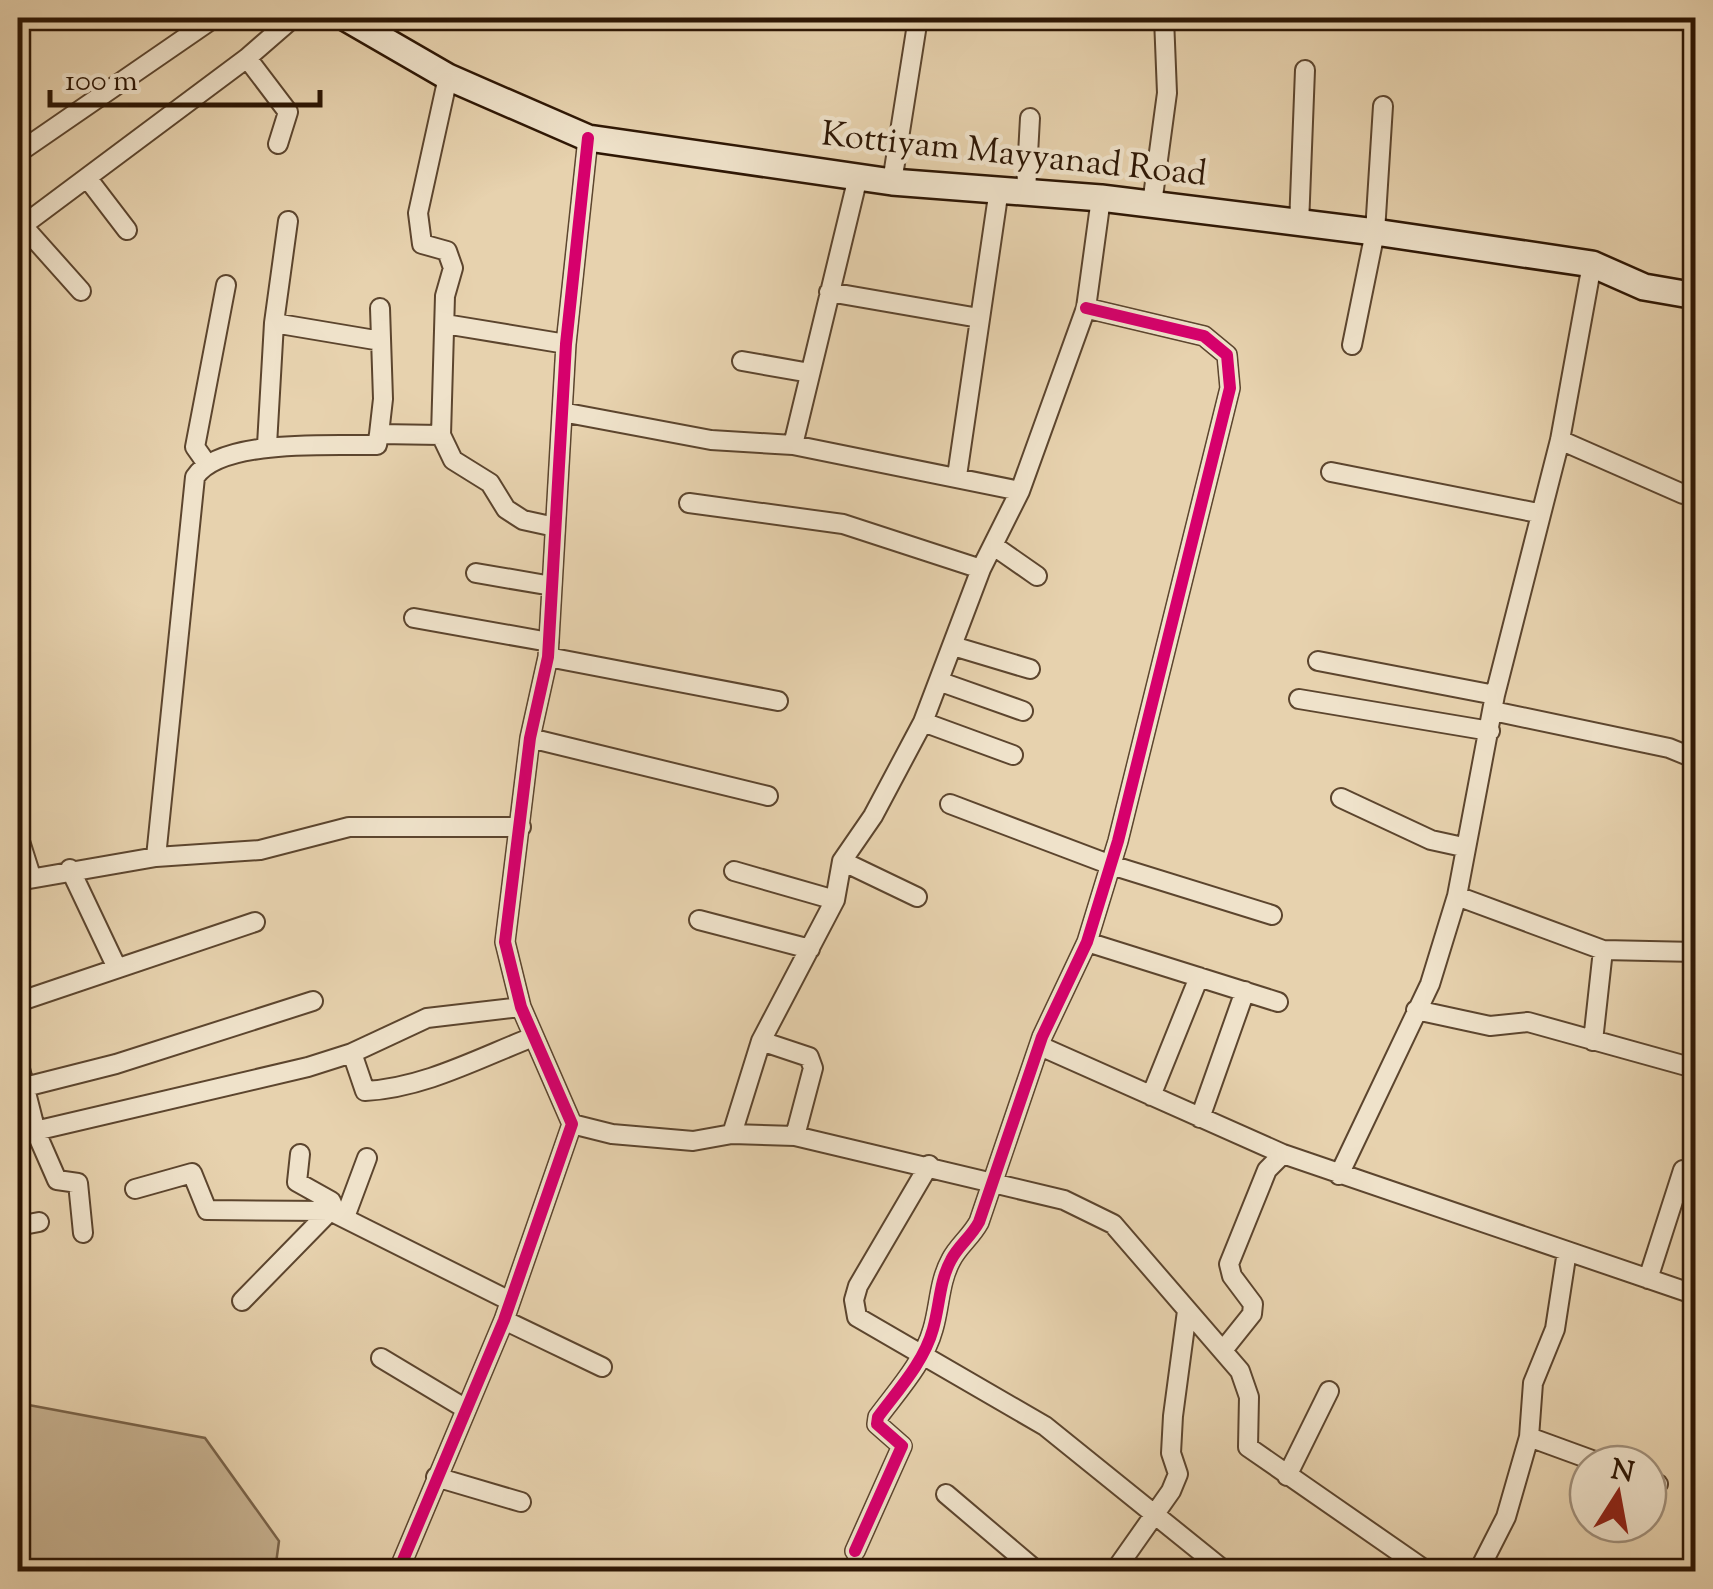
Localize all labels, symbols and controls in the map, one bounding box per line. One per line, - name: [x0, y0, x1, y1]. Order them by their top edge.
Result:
- scale bar: [50, 45, 320, 107]
- text: 100 m: [65, 61, 138, 104]
- street label: Kottiyam Mayyanad Road: [819, 110, 1210, 202]
- north arrow: [1568, 1444, 1668, 1544]
- text: N: [1607, 1451, 1637, 1494]

